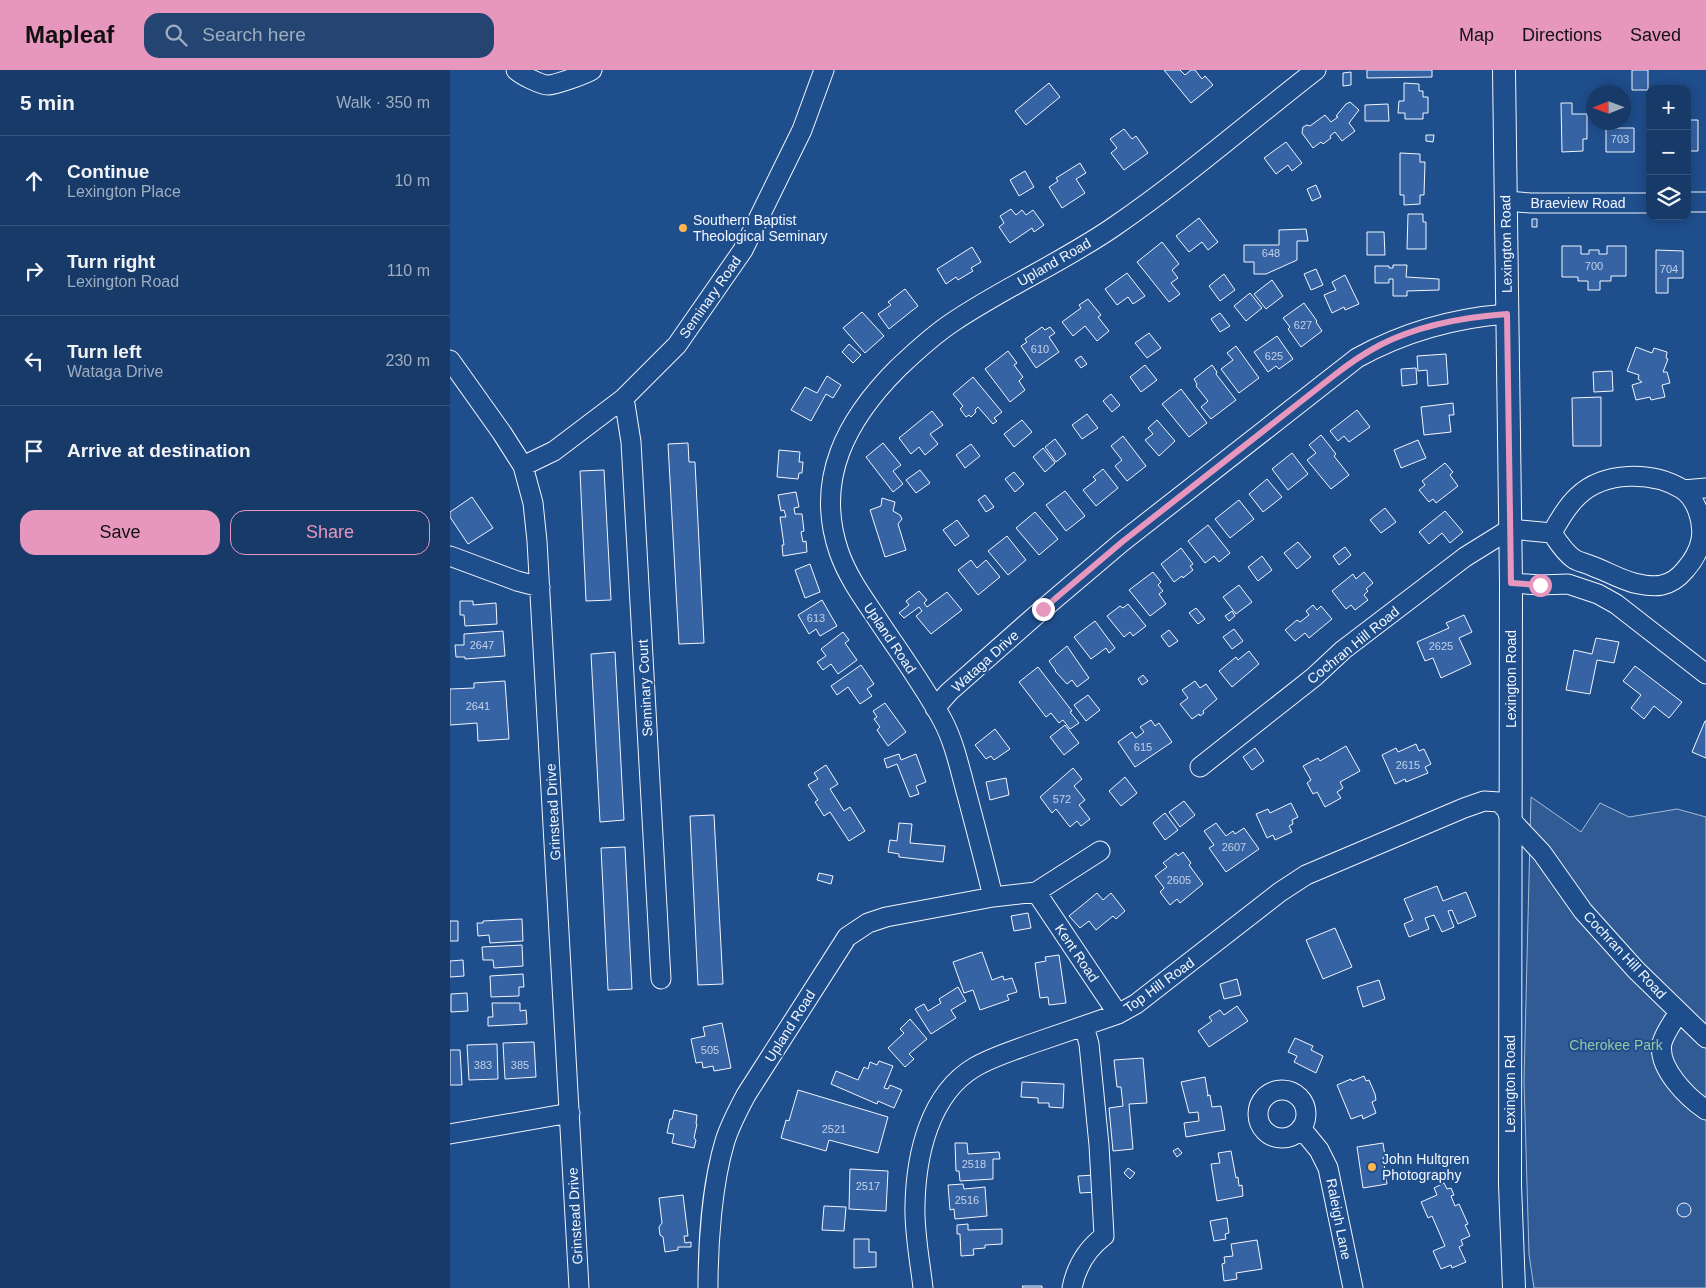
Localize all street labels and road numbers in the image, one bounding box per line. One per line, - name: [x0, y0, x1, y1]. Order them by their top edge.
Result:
- street label: Lexington Road: [1497, 195, 1515, 293]
- street label: Braeview Road: [1531, 195, 1625, 211]
- street label: Upland Road: [1015, 235, 1093, 289]
- street label: Seminary Road: [676, 253, 744, 341]
- street label: Upland Road: [861, 600, 919, 676]
- street label: Cochran Hill Road: [1304, 603, 1402, 687]
- street label: Wataga Drive: [948, 627, 1022, 695]
- street label: Lexington Road: [1503, 630, 1519, 728]
- street label: Seminary Court: [634, 639, 656, 737]
- street label: Grinstead Drive: [542, 763, 564, 861]
- street label: Cochran Hill Road: [1580, 908, 1670, 1002]
- street label: Kent Road: [1052, 921, 1102, 985]
- street label: Top Hill Road: [1121, 954, 1197, 1016]
- street label: Upland Road: [762, 987, 818, 1065]
- street label: Lexington Road: [1502, 1035, 1518, 1133]
- street label: Grinstead Drive: [564, 1167, 586, 1265]
- street label: Raleigh Lane: [1323, 1177, 1355, 1261]

